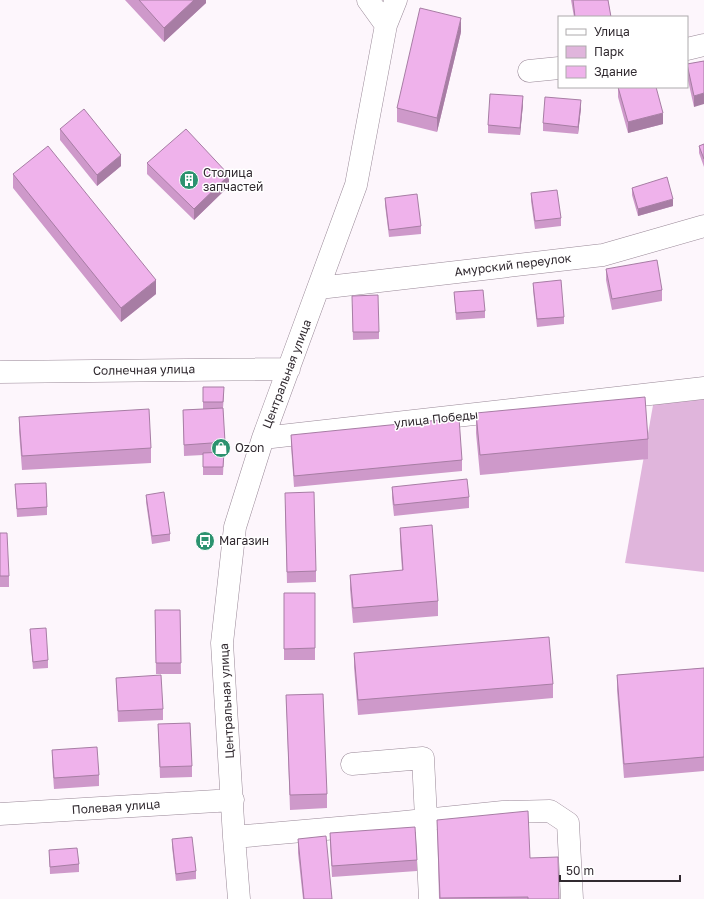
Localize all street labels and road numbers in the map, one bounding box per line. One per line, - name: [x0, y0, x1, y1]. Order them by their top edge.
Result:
- street label: Амурский переулок: [454, 250, 572, 279]
- street label: Центральная улица: [259, 317, 314, 431]
- street label: Солнечная улица: [93, 361, 195, 378]
- street label: улица Победы: [393, 407, 479, 430]
- street label: Центральная улица: [216, 643, 237, 759]
- street label: Полевая улица: [71, 796, 161, 817]

